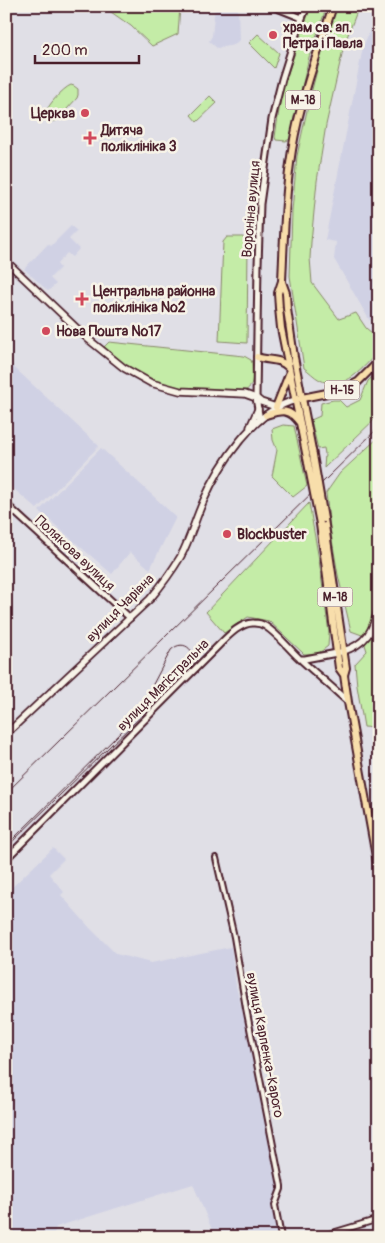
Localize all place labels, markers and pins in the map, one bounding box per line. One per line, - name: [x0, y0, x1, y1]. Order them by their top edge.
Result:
- place label: храм св. ап. Петра і Павла: [282, 19, 363, 52]
- marker: храм св. ап. Петра і Павла: [267, 29, 279, 41]
- place label: Церква: [31, 105, 75, 122]
- marker: Церква: [79, 107, 91, 119]
- place label: Дитяча поліклініка 3: [100, 122, 177, 155]
- marker: Дитяча поліклініка 3: [83, 131, 97, 145]
- place label: Центральна районна поліклініка №2: [93, 283, 216, 316]
- marker: Центральна районна поліклініка №2: [75, 292, 89, 306]
- place label: Нова Пошта №17: [56, 323, 162, 340]
- marker: Нова Пошта №17: [40, 325, 52, 337]
- place label: Blockbuster: [237, 526, 307, 543]
- marker: Blockbuster: [221, 528, 233, 540]

